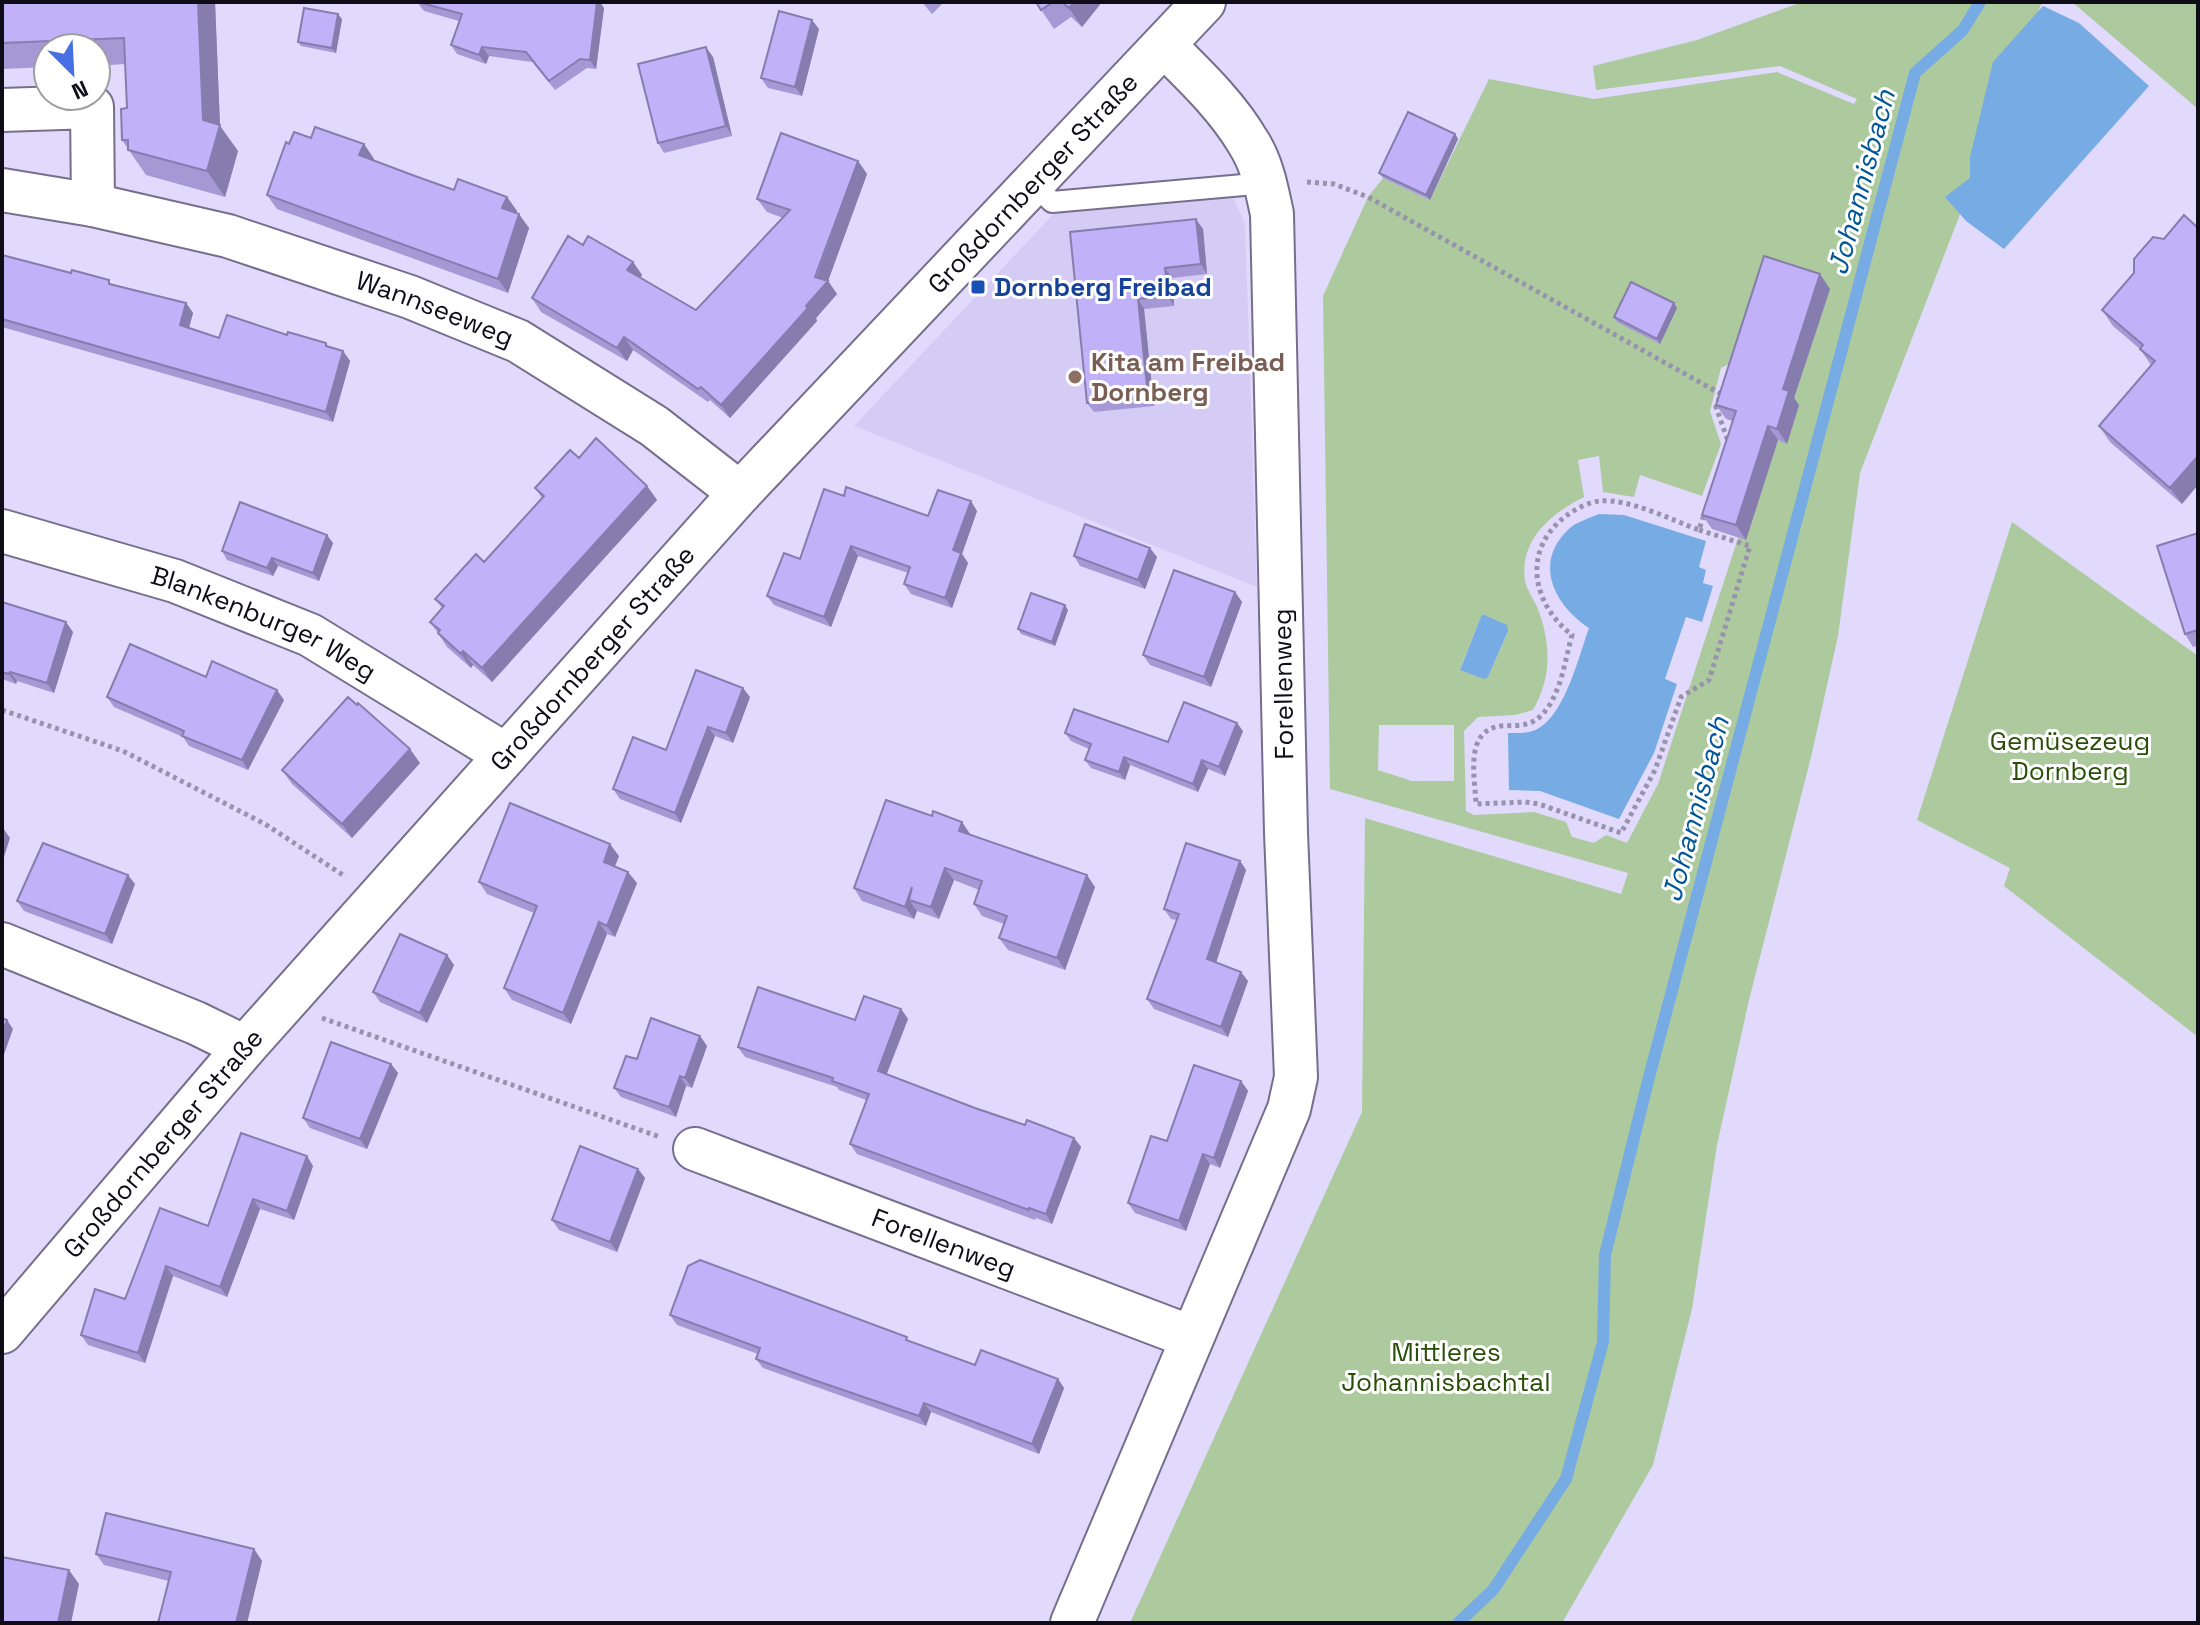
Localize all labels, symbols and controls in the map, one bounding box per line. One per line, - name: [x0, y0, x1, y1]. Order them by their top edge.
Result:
- north arrow: [32, 32, 112, 112]
- street label: Großdornberger Straße: [920, 65, 1145, 301]
- text: N: [68, 74, 93, 106]
- water label: Johannisbach: [1819, 85, 1903, 278]
- street label: Wannseeweg: [352, 263, 519, 354]
- place label: Dornberg Freibad: [994, 270, 1212, 304]
- marker: Dornberg Freibad: [969, 278, 987, 296]
- place label: Kita am Freibad Dornberg: [1091, 345, 1285, 409]
- marker: Kita am Freibad Dornberg: [1066, 368, 1084, 386]
- street label: Großdornberger Straße: [483, 538, 702, 778]
- street label: Blankenburger Weg: [147, 558, 382, 688]
- street label: Forellenweg: [1265, 608, 1301, 760]
- water label: Johannisbach: [1653, 712, 1737, 905]
- park label: Gemüsezeug Dornberg: [1990, 724, 2150, 788]
- street label: Großdornberger Straße: [55, 1021, 271, 1265]
- street label: Forellenweg: [867, 1201, 1021, 1286]
- park label: Mittleres Johannisbachtal: [1341, 1335, 1551, 1399]

